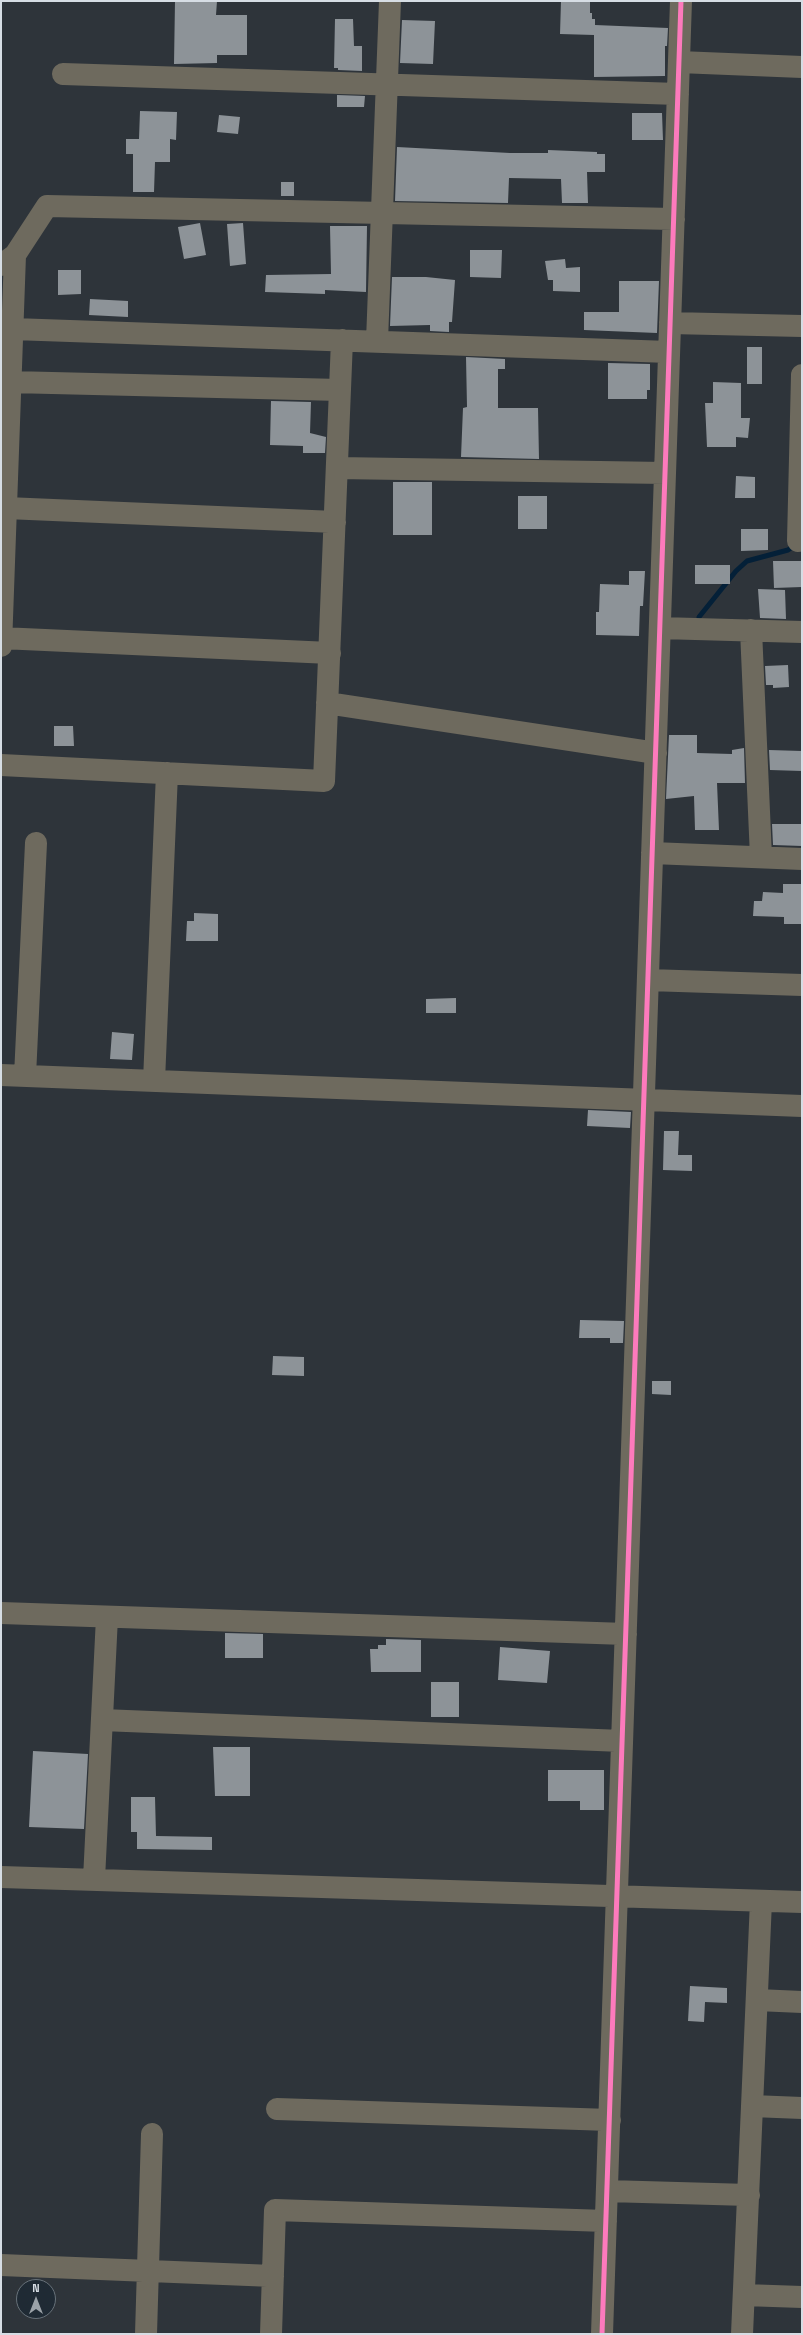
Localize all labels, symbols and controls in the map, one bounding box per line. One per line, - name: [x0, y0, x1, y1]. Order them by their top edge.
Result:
- north arrow: [16, 2279, 56, 2319]
- text: N: [32, 2281, 40, 2295]

